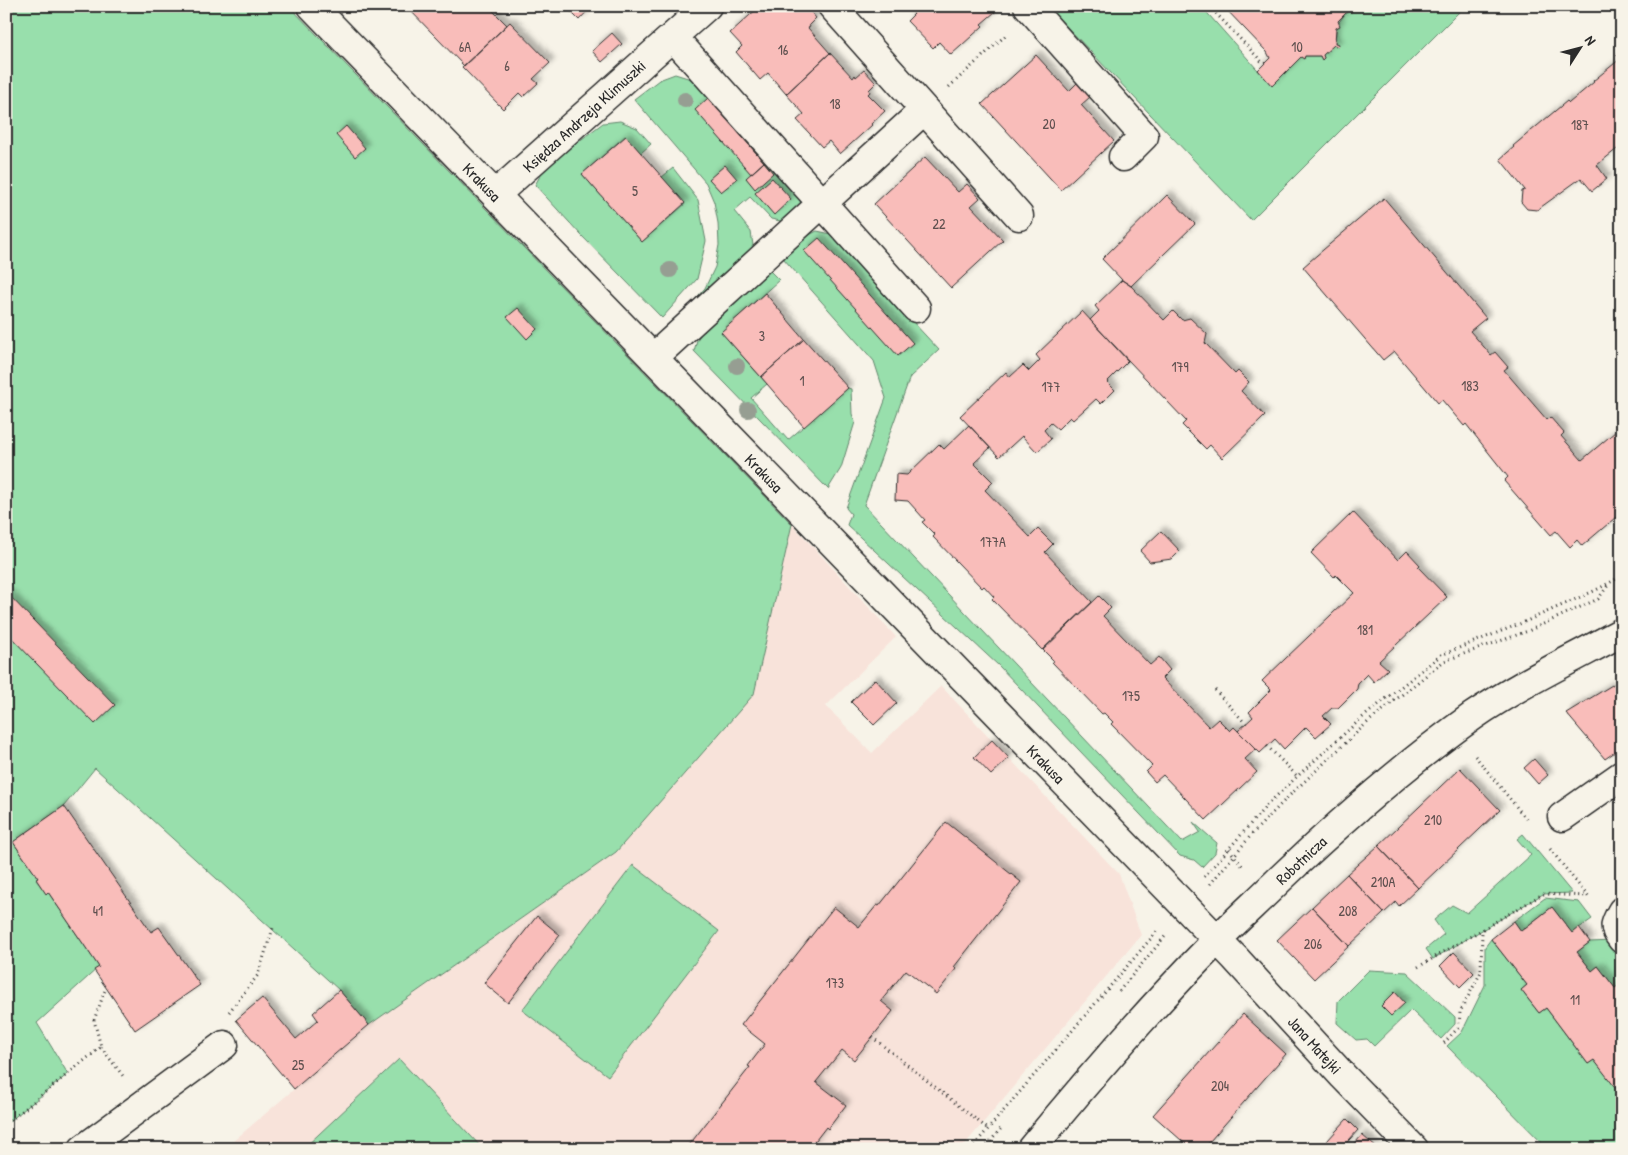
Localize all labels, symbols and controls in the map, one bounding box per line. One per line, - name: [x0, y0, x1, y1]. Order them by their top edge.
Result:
- north arrow: [1556, 22, 1606, 72]
- text: N: [1581, 31, 1601, 49]
- house number: 6A: [459, 37, 471, 56]
- house number: 10: [1291, 37, 1303, 56]
- house number: 16: [778, 40, 789, 59]
- street label: Księdza Andrzeja Klimuszki: [518, 55, 650, 177]
- house number: 6: [504, 56, 510, 75]
- house number: 18: [829, 94, 841, 113]
- house number: 20: [1043, 114, 1055, 133]
- house number: 187: [1571, 115, 1589, 134]
- street label: Krakusa: [458, 158, 506, 206]
- house number: 5: [632, 181, 638, 200]
- house number: 22: [932, 214, 946, 233]
- house number: 3: [759, 326, 765, 345]
- house number: 179: [1171, 357, 1189, 376]
- house number: 1: [799, 371, 805, 390]
- house number: 183: [1461, 376, 1479, 395]
- house number: 177: [1042, 377, 1061, 396]
- street label: Krakusa: [740, 449, 788, 497]
- house number: 177A: [980, 532, 1006, 551]
- house number: 181: [1357, 620, 1373, 639]
- house number: 175: [1122, 686, 1140, 705]
- street label: Krakusa: [1022, 740, 1070, 788]
- house number: 210: [1424, 810, 1442, 829]
- street label: Robotnicza: [1271, 831, 1331, 889]
- house number: 210A: [1371, 872, 1396, 891]
- house number: 41: [93, 901, 103, 920]
- house number: 208: [1339, 901, 1357, 920]
- house number: 206: [1304, 934, 1323, 953]
- house number: 173: [826, 973, 844, 992]
- house number: 11: [1570, 990, 1580, 1009]
- street label: Jana Matejki: [1283, 1011, 1347, 1079]
- house number: 25: [292, 1055, 304, 1074]
- house number: 204: [1211, 1076, 1229, 1095]

